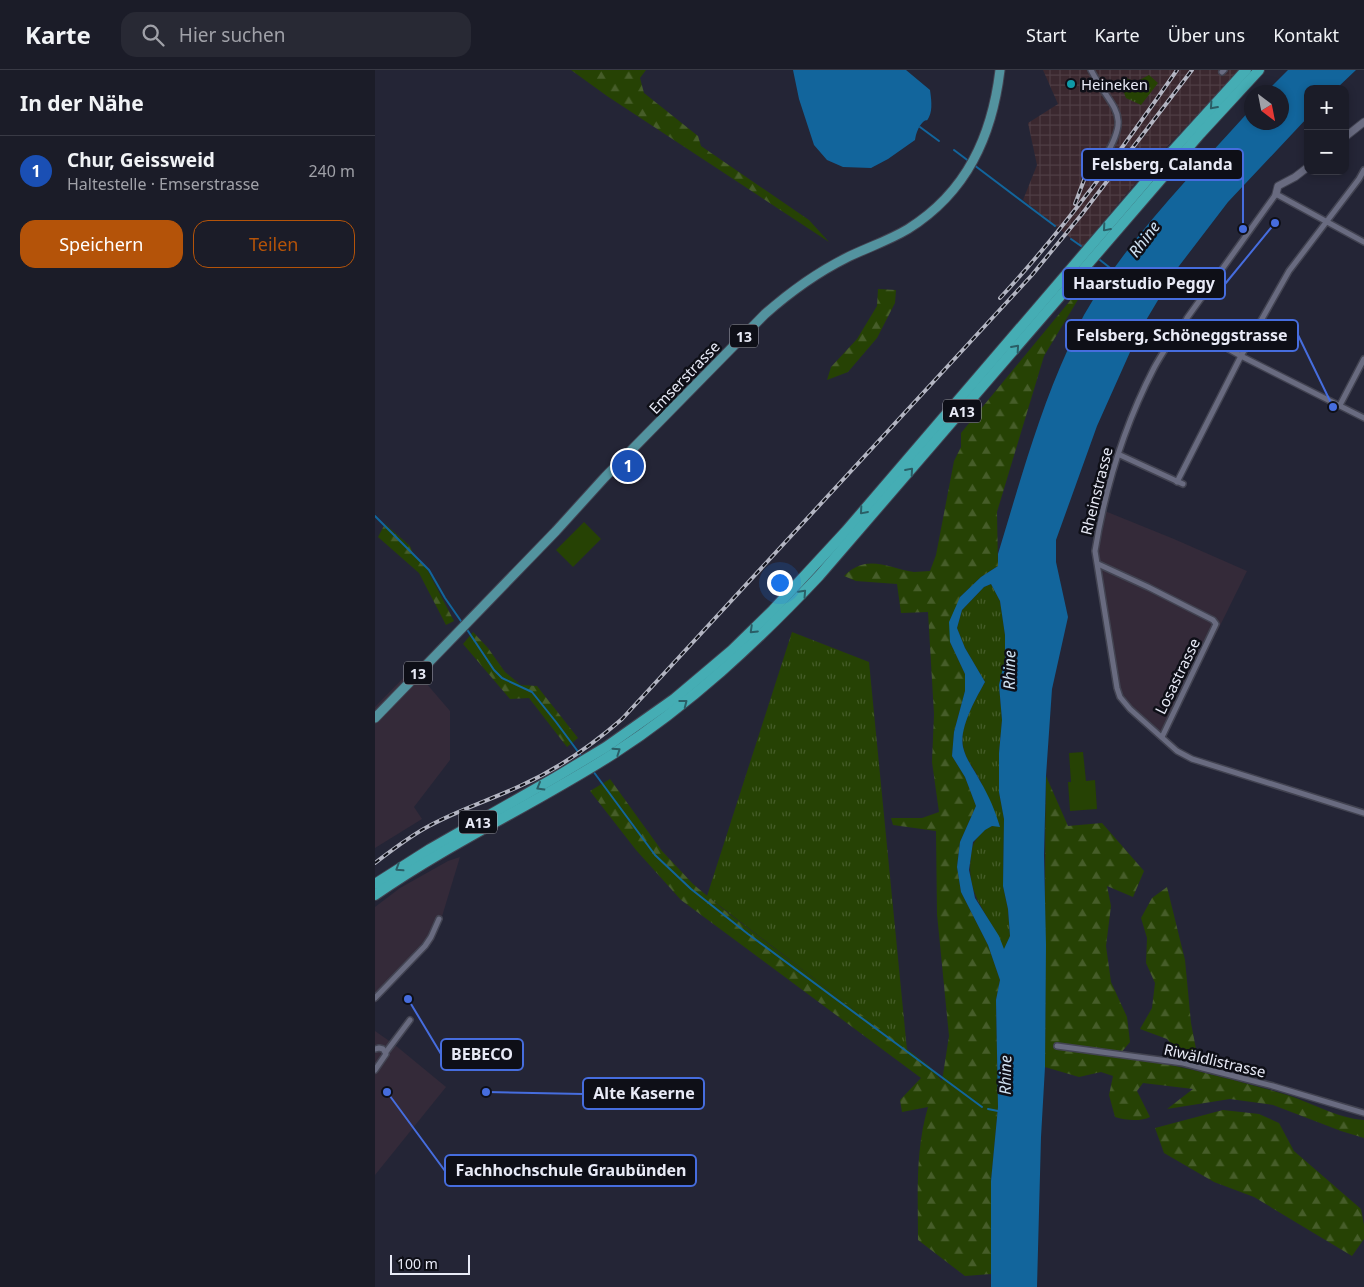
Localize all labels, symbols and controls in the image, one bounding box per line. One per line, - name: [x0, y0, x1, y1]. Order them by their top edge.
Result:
- search box: [121, 12, 471, 57]
- text: Karte: [25, 18, 91, 51]
- icon: search: [139, 21, 167, 49]
- text: Hier suchen: [179, 22, 285, 48]
- text: Start: [1026, 23, 1066, 47]
- text: Karte: [1094, 23, 1140, 47]
- text: Über uns: [1168, 23, 1245, 47]
- text: Kontakt: [1273, 23, 1339, 47]
- place label: Heineken: [1081, 74, 1148, 94]
- marker: Heineken: [1065, 78, 1077, 90]
- north arrow: [1244, 85, 1289, 130]
- map controls: [1304, 85, 1349, 175]
- button: +: [1304, 85, 1349, 130]
- text: In der Nähe: [20, 89, 144, 117]
- one-way arrow: [1210, 100, 1219, 109]
- button: −: [1304, 130, 1349, 175]
- text: Chur, Geissweid: [67, 147, 215, 173]
- callout: Felsberg, Calanda: [1082, 149, 1243, 180]
- text: Felsberg, Calanda: [1092, 153, 1232, 175]
- text: 1: [31, 160, 41, 182]
- text: 240 m: [308, 160, 355, 182]
- text: Haltestelle · Emserstrasse: [67, 173, 259, 195]
- water label: Rhine: [1123, 216, 1165, 262]
- button: Speichern: [20, 220, 183, 268]
- button: Teilen: [193, 220, 355, 268]
- one-way arrow: [1103, 222, 1112, 231]
- callout: Haarstudio Peggy: [1063, 268, 1225, 299]
- text: Haarstudio Peggy: [1073, 272, 1216, 294]
- callout: Felsberg, Schöneggstrasse: [1066, 320, 1298, 351]
- text: Felsberg, Schöneggstrasse: [1076, 324, 1288, 346]
- road number: 13: [730, 325, 758, 348]
- street label: Emserstrasse: [644, 336, 724, 418]
- one-way arrow: [1010, 345, 1019, 354]
- road number: A13: [943, 400, 981, 422]
- street label: Rheinstrasse: [1075, 445, 1117, 537]
- pin: 1: [612, 447, 644, 485]
- one-way arrow: [904, 468, 913, 477]
- one-way arrow: [860, 505, 869, 514]
- your location: [767, 570, 793, 596]
- one-way arrow: [797, 590, 806, 599]
- one-way arrow: [750, 624, 759, 633]
- street label: Losastrasse: [1150, 635, 1204, 717]
- water label: Rhine: [998, 650, 1020, 690]
- road number: 13: [404, 662, 432, 684]
- one-way arrow: [678, 701, 687, 709]
- one-way arrow: [611, 748, 621, 757]
- one-way arrow: [536, 781, 545, 791]
- road number: A13: [459, 810, 497, 834]
- one-way arrow: [395, 861, 404, 871]
- callout: BEBECO: [441, 1039, 523, 1070]
- street label: Riwäldlistrasse: [1162, 1039, 1268, 1081]
- text: BEBECO: [451, 1043, 513, 1065]
- water label: Rhine: [994, 1055, 1016, 1095]
- callout: Alte Kaserne: [583, 1078, 704, 1109]
- text: Alte Kaserne: [593, 1082, 695, 1104]
- callout: Fachhochschule Graubünden: [445, 1155, 696, 1186]
- text: Fachhochschule Graubünden: [455, 1159, 687, 1181]
- scale bar: [390, 1252, 470, 1275]
- text: 100 m: [397, 1254, 438, 1273]

